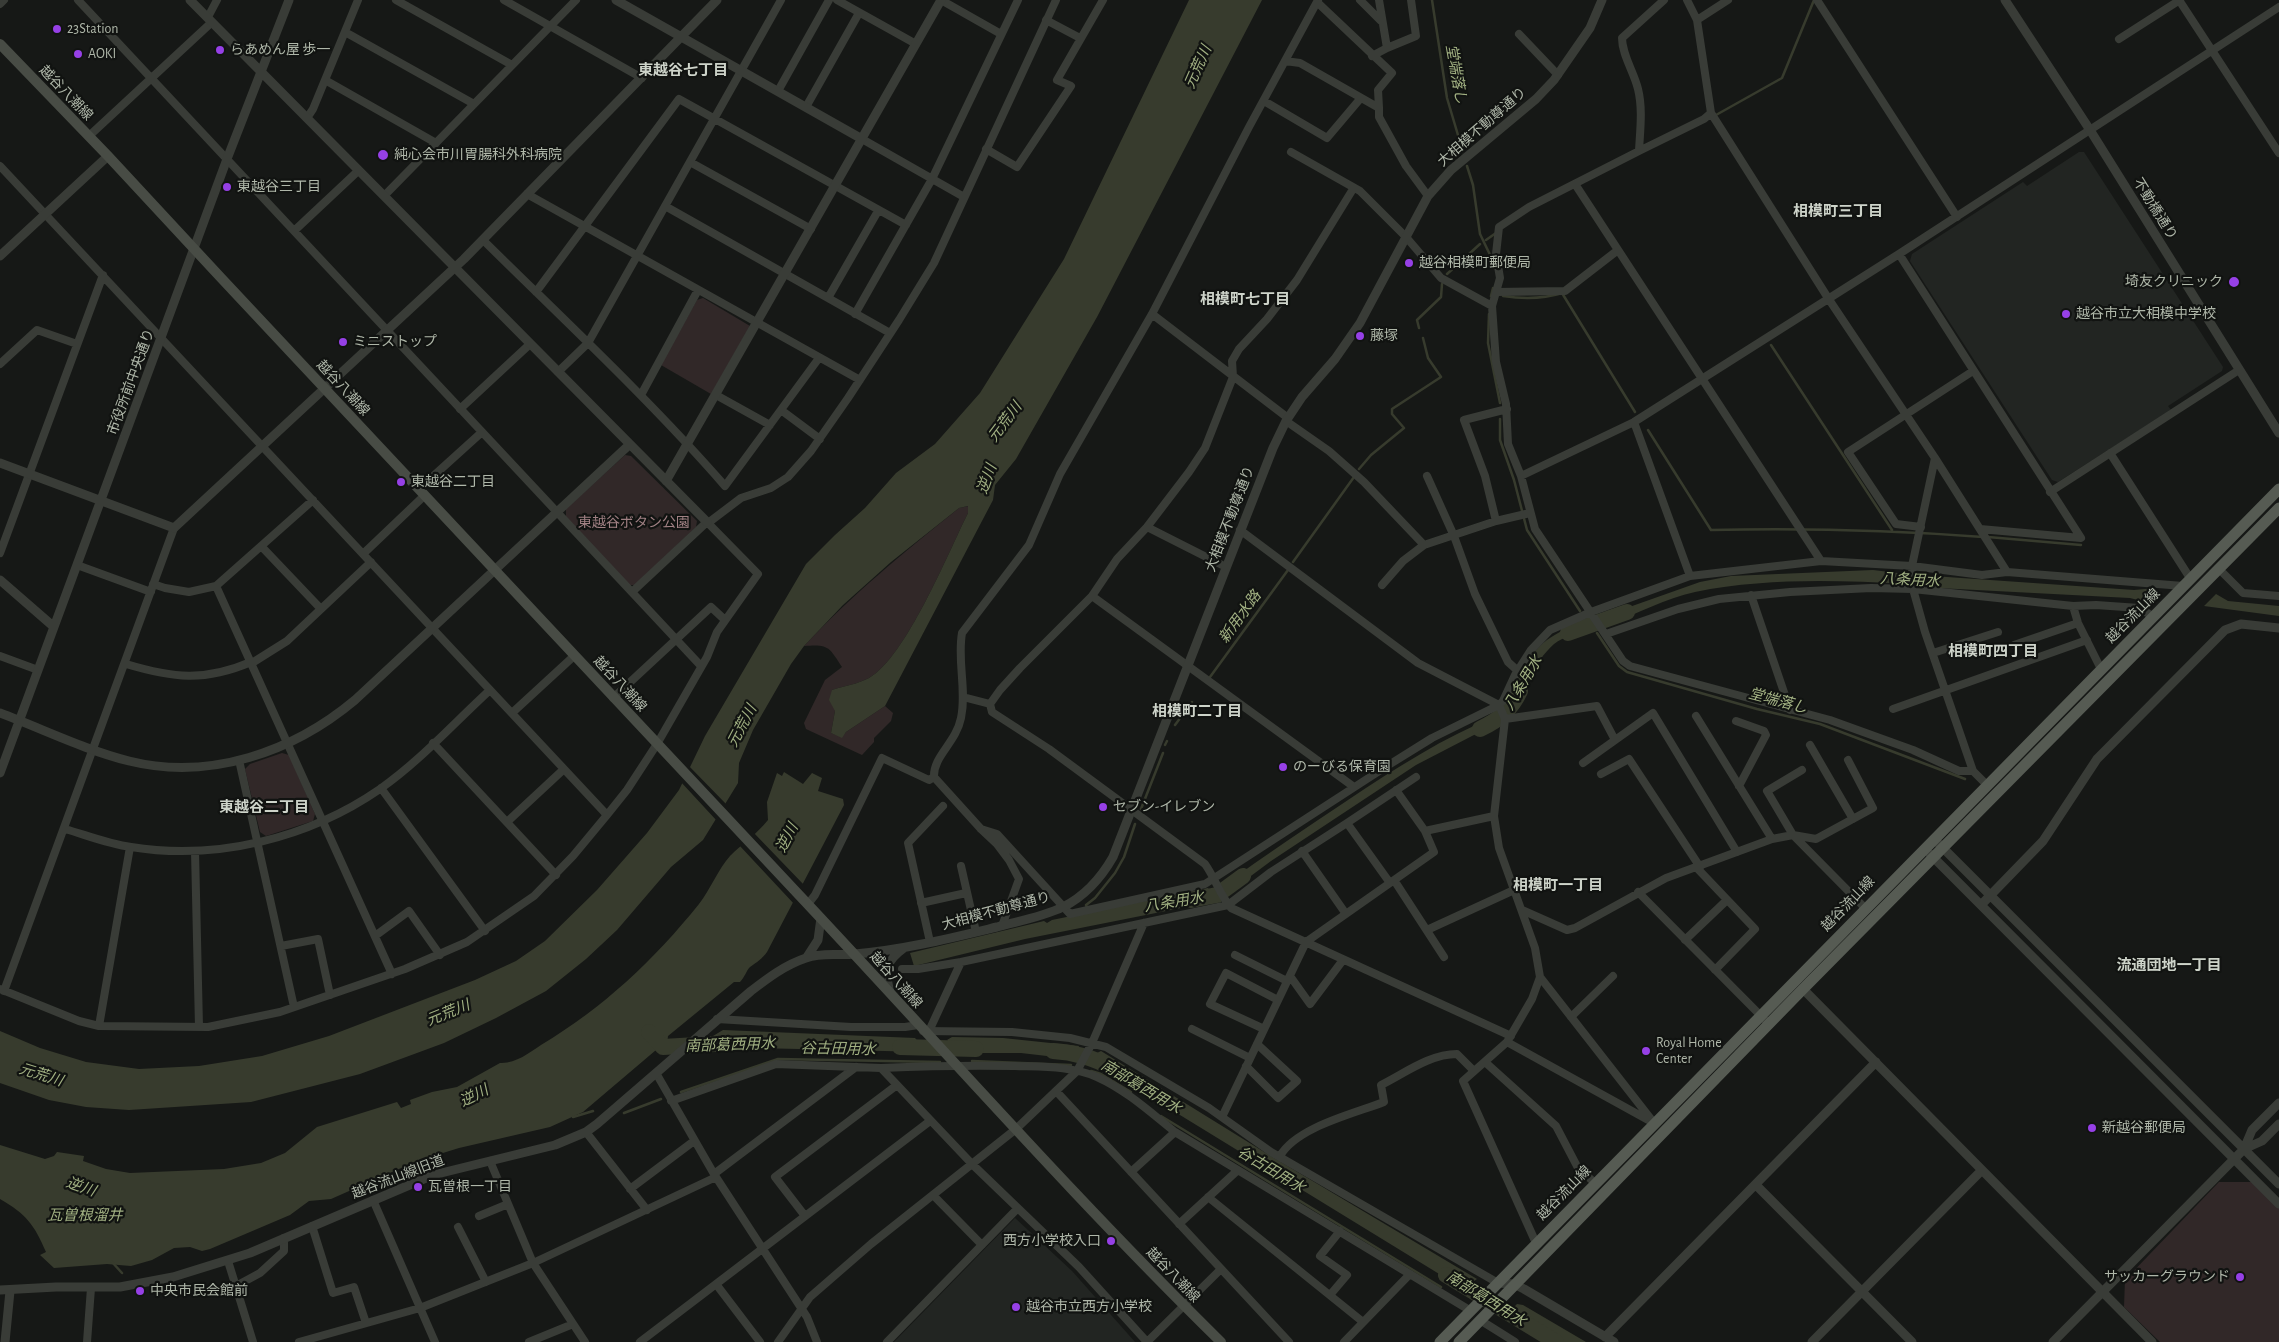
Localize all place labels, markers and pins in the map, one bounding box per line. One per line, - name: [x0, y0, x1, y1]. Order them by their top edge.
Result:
- place label: 23Station: [67, 21, 118, 37]
- marker: 23Station: [51, 23, 63, 35]
- place label: らあめん屋 歩一: [230, 42, 330, 58]
- marker: らあめん屋 歩一: [214, 44, 226, 56]
- place label: AOKI: [88, 46, 116, 62]
- marker: AOKI: [72, 48, 84, 60]
- place label: 純心会市川胃腸科外科病院: [394, 147, 562, 163]
- marker: 純心会市川胃腸科外科病院: [376, 148, 390, 162]
- place label: 東越谷三丁目: [237, 179, 321, 195]
- marker: 東越谷三丁目: [221, 181, 233, 193]
- place label: 越谷相模町郵便局: [1419, 255, 1531, 271]
- marker: 越谷相模町郵便局: [1403, 257, 1415, 269]
- place label: 埼友クリニック: [2125, 274, 2223, 290]
- marker: 埼友クリニック: [2227, 275, 2241, 289]
- place label: 越谷市立大相模中学校: [2076, 306, 2216, 322]
- marker: 越谷市立大相模中学校: [2060, 308, 2072, 320]
- place label: 藤塚: [1370, 328, 1398, 344]
- marker: 藤塚: [1354, 330, 1366, 342]
- place label: ミニストップ: [353, 334, 437, 350]
- marker: ミニストップ: [337, 336, 349, 348]
- place label: 東越谷二丁目: [411, 474, 495, 490]
- marker: 東越谷二丁目: [395, 476, 407, 488]
- place label: のーびる保育園: [1293, 759, 1391, 775]
- marker: のーびる保育園: [1277, 761, 1289, 773]
- place label: セブン-イレブン: [1113, 799, 1215, 815]
- marker: セブン-イレブン: [1097, 801, 1109, 813]
- place label: Royal Home Center: [1656, 1035, 1722, 1068]
- marker: Royal Home Center: [1640, 1045, 1652, 1057]
- place label: 新越谷郵便局: [2102, 1120, 2186, 1136]
- marker: 新越谷郵便局: [2086, 1122, 2098, 1134]
- place label: 瓦曽根一丁目: [428, 1179, 512, 1195]
- marker: 瓦曽根一丁目: [412, 1181, 424, 1193]
- place label: 西方小学校入口: [1003, 1233, 1101, 1249]
- marker: 西方小学校入口: [1105, 1235, 1117, 1247]
- place label: サッカーグラウンド: [2104, 1269, 2230, 1285]
- marker: サッカーグラウンド: [2234, 1271, 2246, 1283]
- place label: 中央市民会館前: [150, 1283, 248, 1299]
- marker: 中央市民会館前: [134, 1285, 146, 1297]
- place label: 越谷市立西方小学校: [1026, 1299, 1152, 1315]
- marker: 越谷市立西方小学校: [1010, 1301, 1022, 1313]

